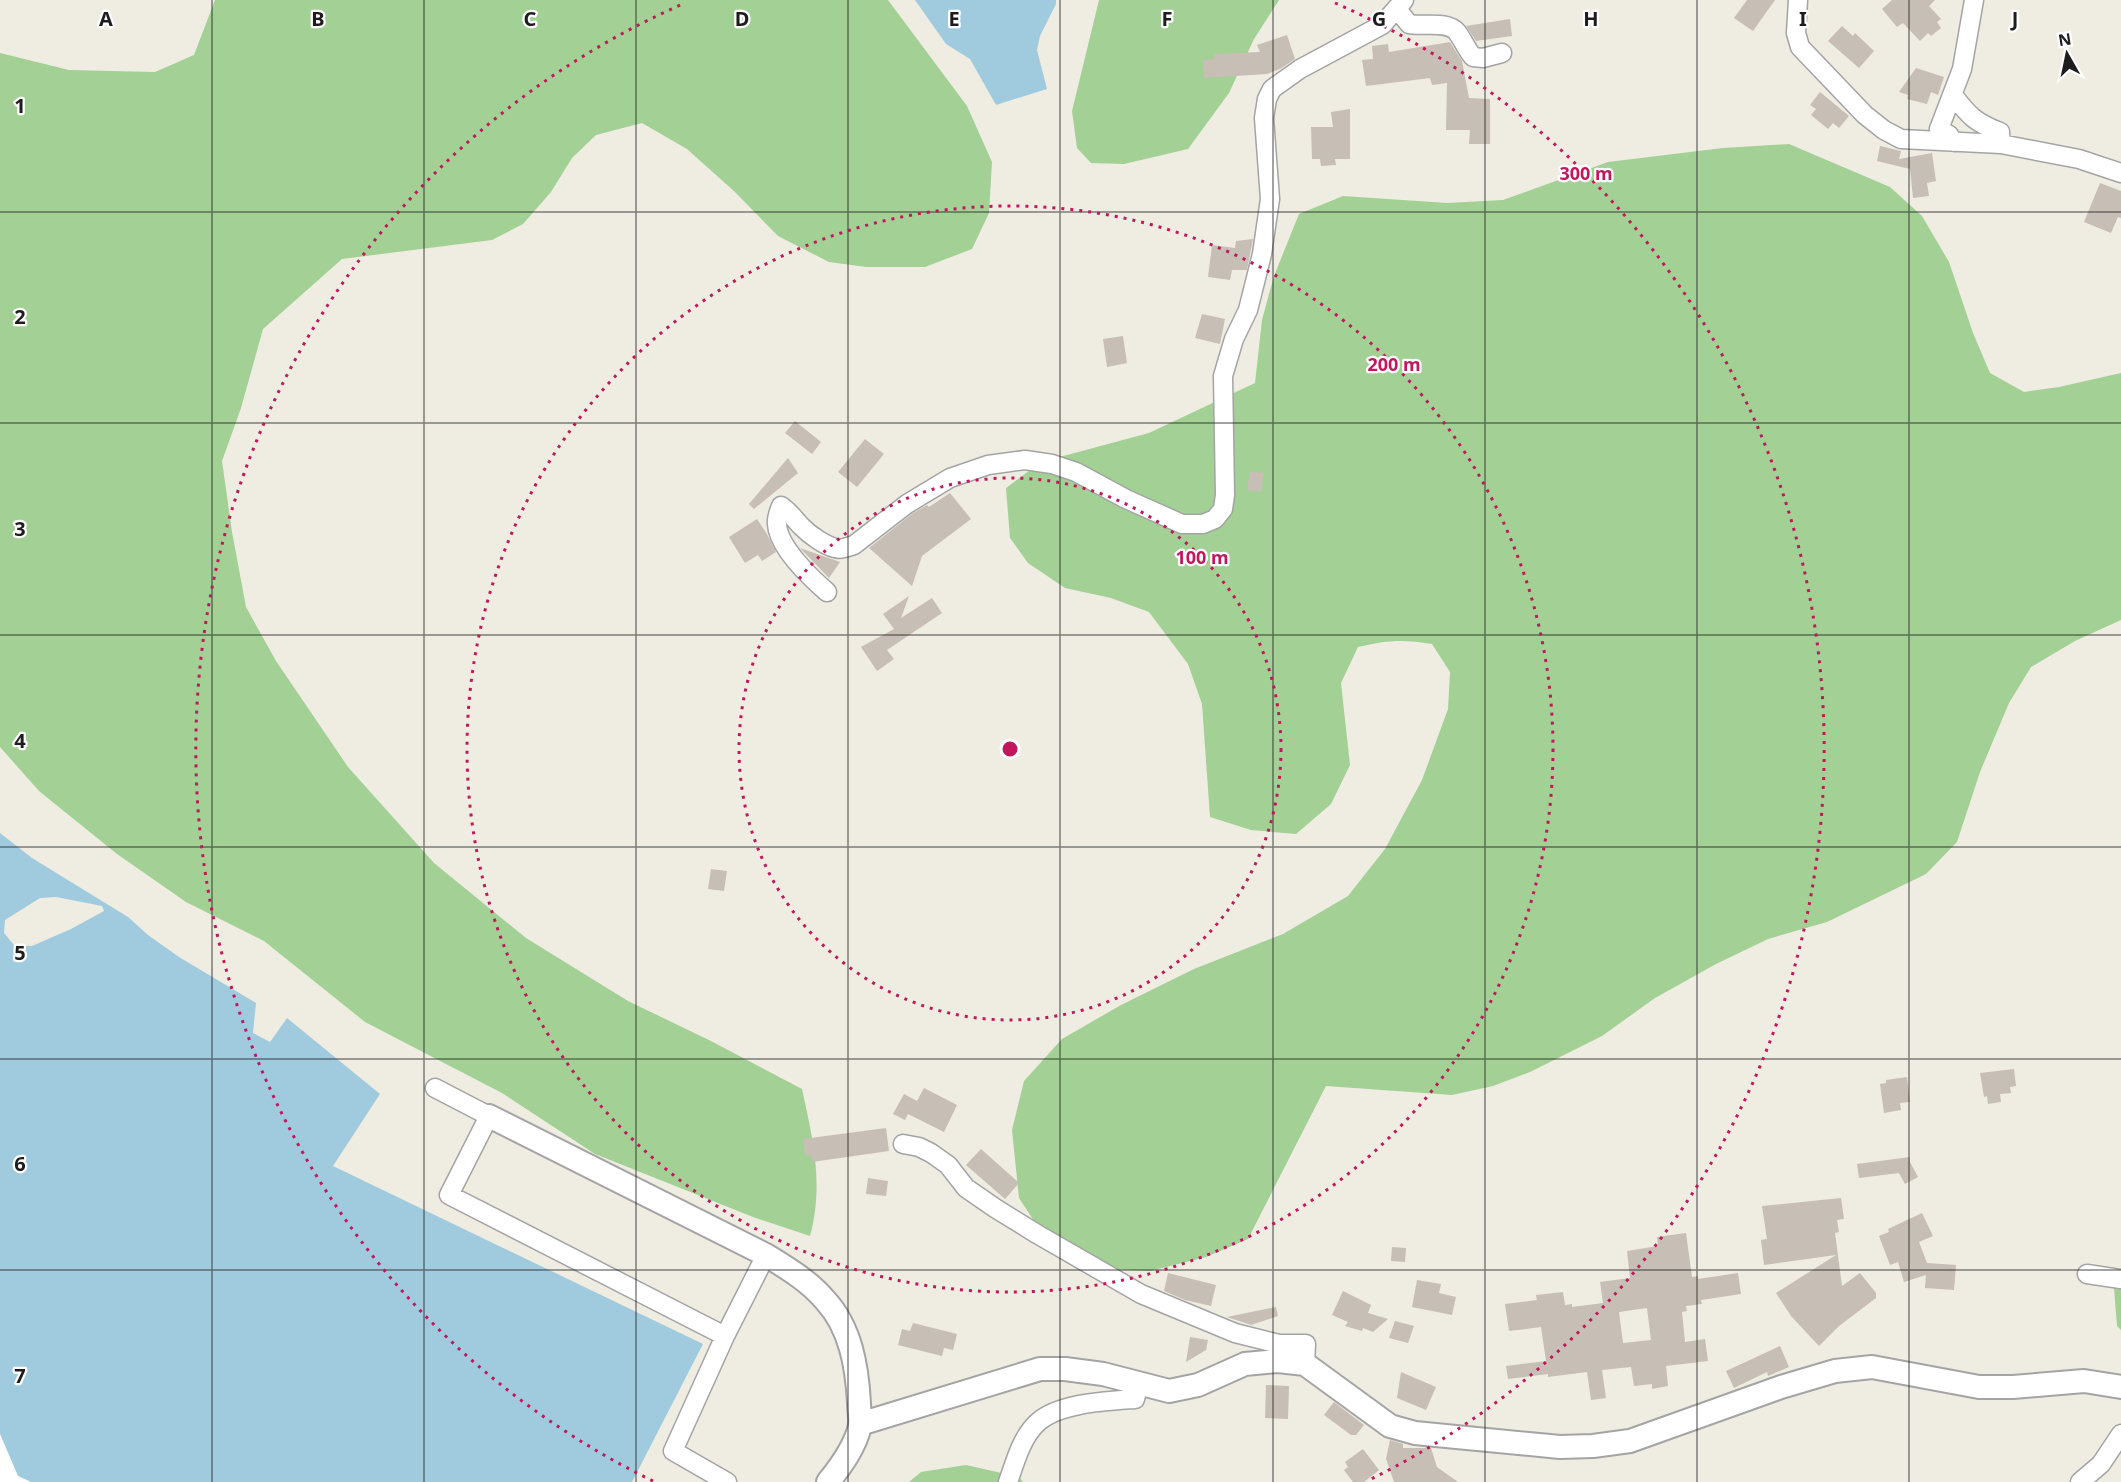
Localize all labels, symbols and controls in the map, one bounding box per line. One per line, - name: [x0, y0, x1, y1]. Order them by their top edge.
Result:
- text: A: [99, 5, 113, 32]
- text: B: [311, 5, 325, 32]
- text: C: [524, 5, 537, 32]
- text: D: [735, 5, 749, 32]
- text: E: [948, 5, 960, 32]
- text: F: [1162, 5, 1172, 32]
- text: G: [1372, 5, 1386, 32]
- text: H: [1583, 5, 1599, 32]
- text: I: [1799, 5, 1807, 32]
- text: J: [2010, 5, 2018, 32]
- north arrow: [2037, 24, 2097, 84]
- text: N: [2057, 27, 2073, 51]
- text: 1: [14, 92, 26, 119]
- text: 300 m: [1559, 161, 1613, 185]
- text: 2: [14, 303, 26, 330]
- text: 200 m: [1367, 352, 1421, 376]
- text: 3: [14, 515, 26, 542]
- text: 100 m: [1175, 545, 1229, 569]
- text: 4: [14, 727, 26, 754]
- centre of rings: [1000, 739, 1020, 759]
- text: 5: [14, 939, 26, 966]
- text: 6: [14, 1150, 26, 1177]
- text: 7: [14, 1362, 26, 1389]

